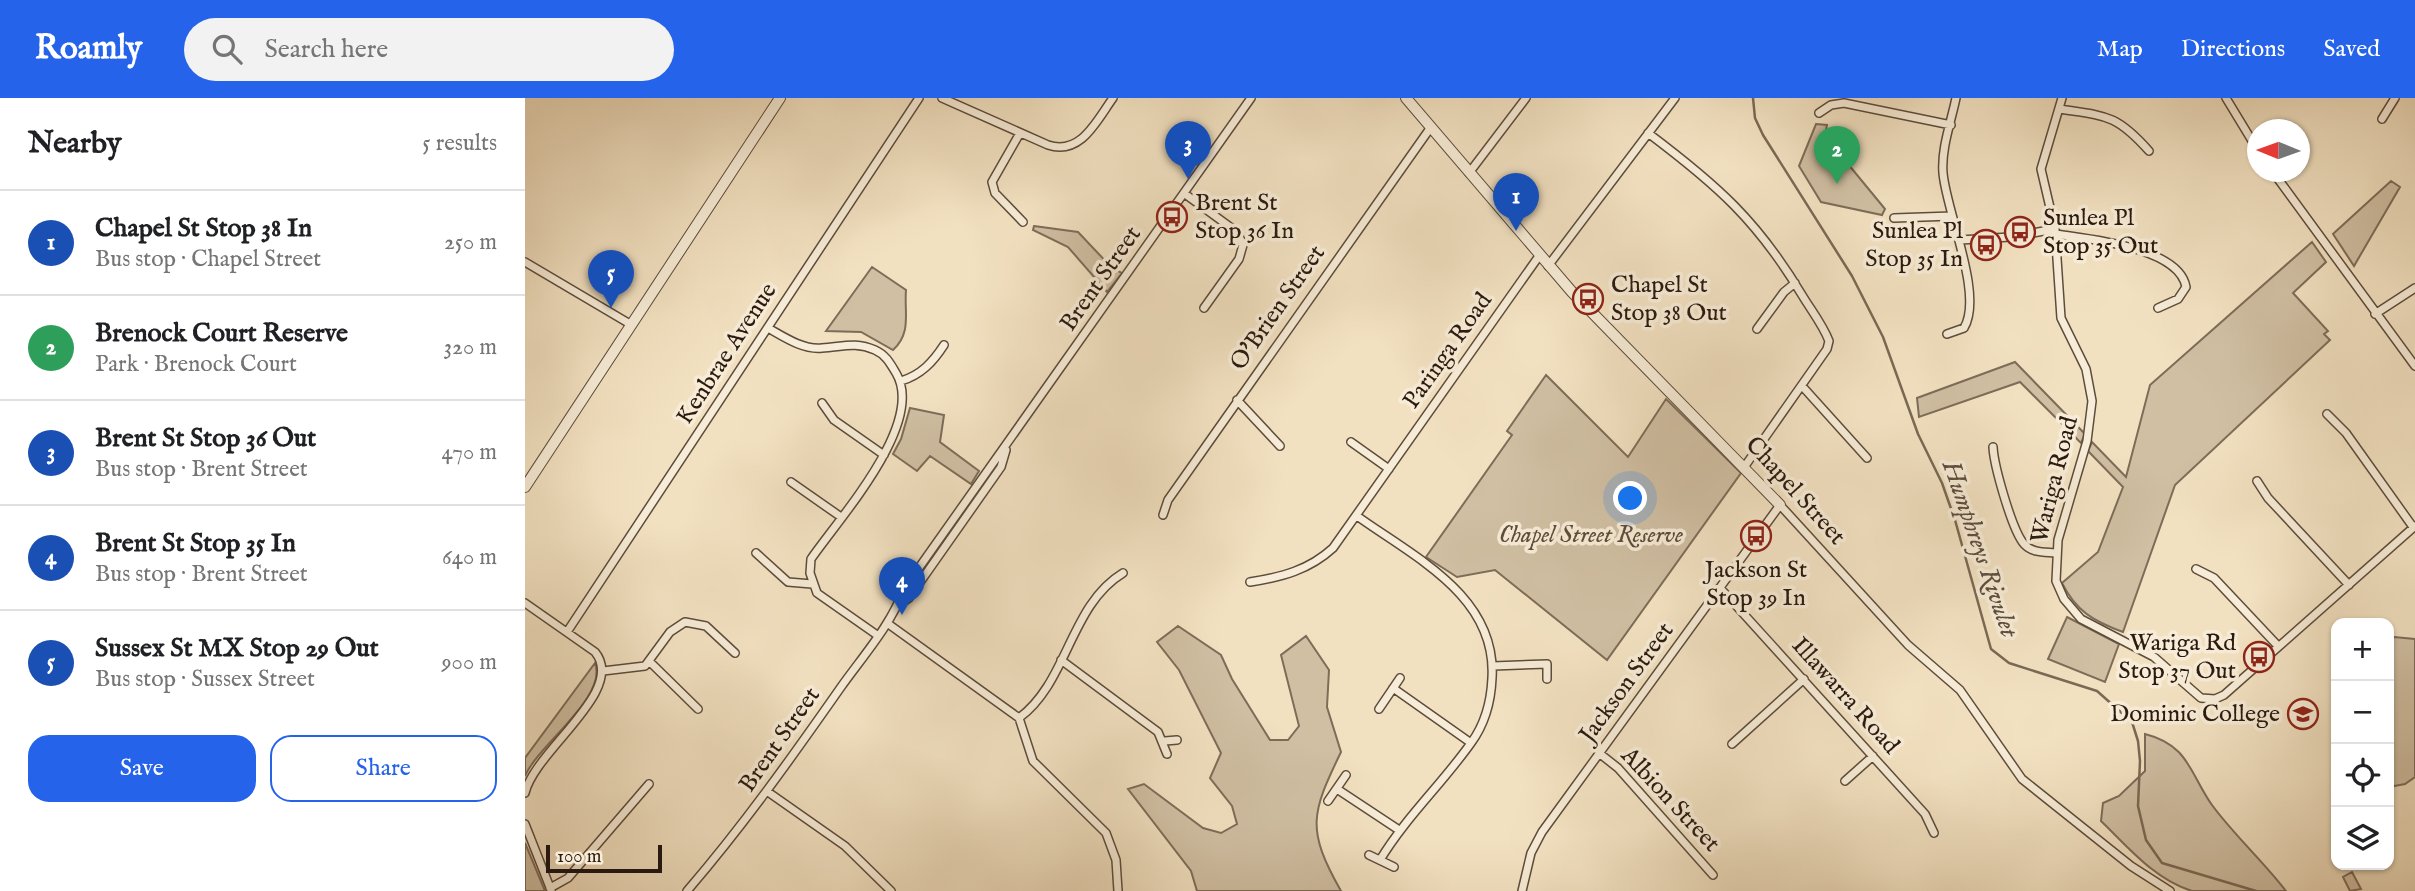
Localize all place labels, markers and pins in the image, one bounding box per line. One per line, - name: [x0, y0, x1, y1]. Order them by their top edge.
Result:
- pin: 3: [1165, 121, 1211, 179]
- pin: 2: [1814, 126, 1860, 184]
- pin: 1: [1493, 173, 1539, 231]
- place label: Brent St Stop 36 In: [1195, 188, 1294, 247]
- bus stop icon: Brent St Stop 36 In: [1155, 200, 1189, 234]
- place label: Sunlea Pl Stop 35 Out: [2043, 203, 2158, 262]
- bus stop icon: Sunlea Pl Stop 35 Out: [2003, 215, 2037, 249]
- place label: Sunlea Pl Stop 35 In: [1865, 216, 1963, 275]
- bus stop icon: Sunlea Pl Stop 35 In: [1969, 228, 2003, 262]
- pin: 5: [588, 250, 634, 308]
- place label: Chapel St Stop 38 Out: [1611, 270, 1727, 329]
- bus stop icon: Chapel St Stop 38 Out: [1571, 282, 1605, 316]
- bus stop icon: Jackson St Stop 39 In: [1739, 519, 1773, 553]
- place label: Jackson St Stop 39 In: [1702, 555, 1807, 614]
- pin: 4: [879, 557, 925, 615]
- place label: Wariga Rd Stop 37 Out: [2118, 628, 2236, 687]
- bus stop icon: Wariga Rd Stop 37 Out: [2242, 640, 2276, 674]
- school or university icon: Dominic College: [2286, 697, 2320, 731]
- place label: Dominic College: [2110, 699, 2280, 730]

